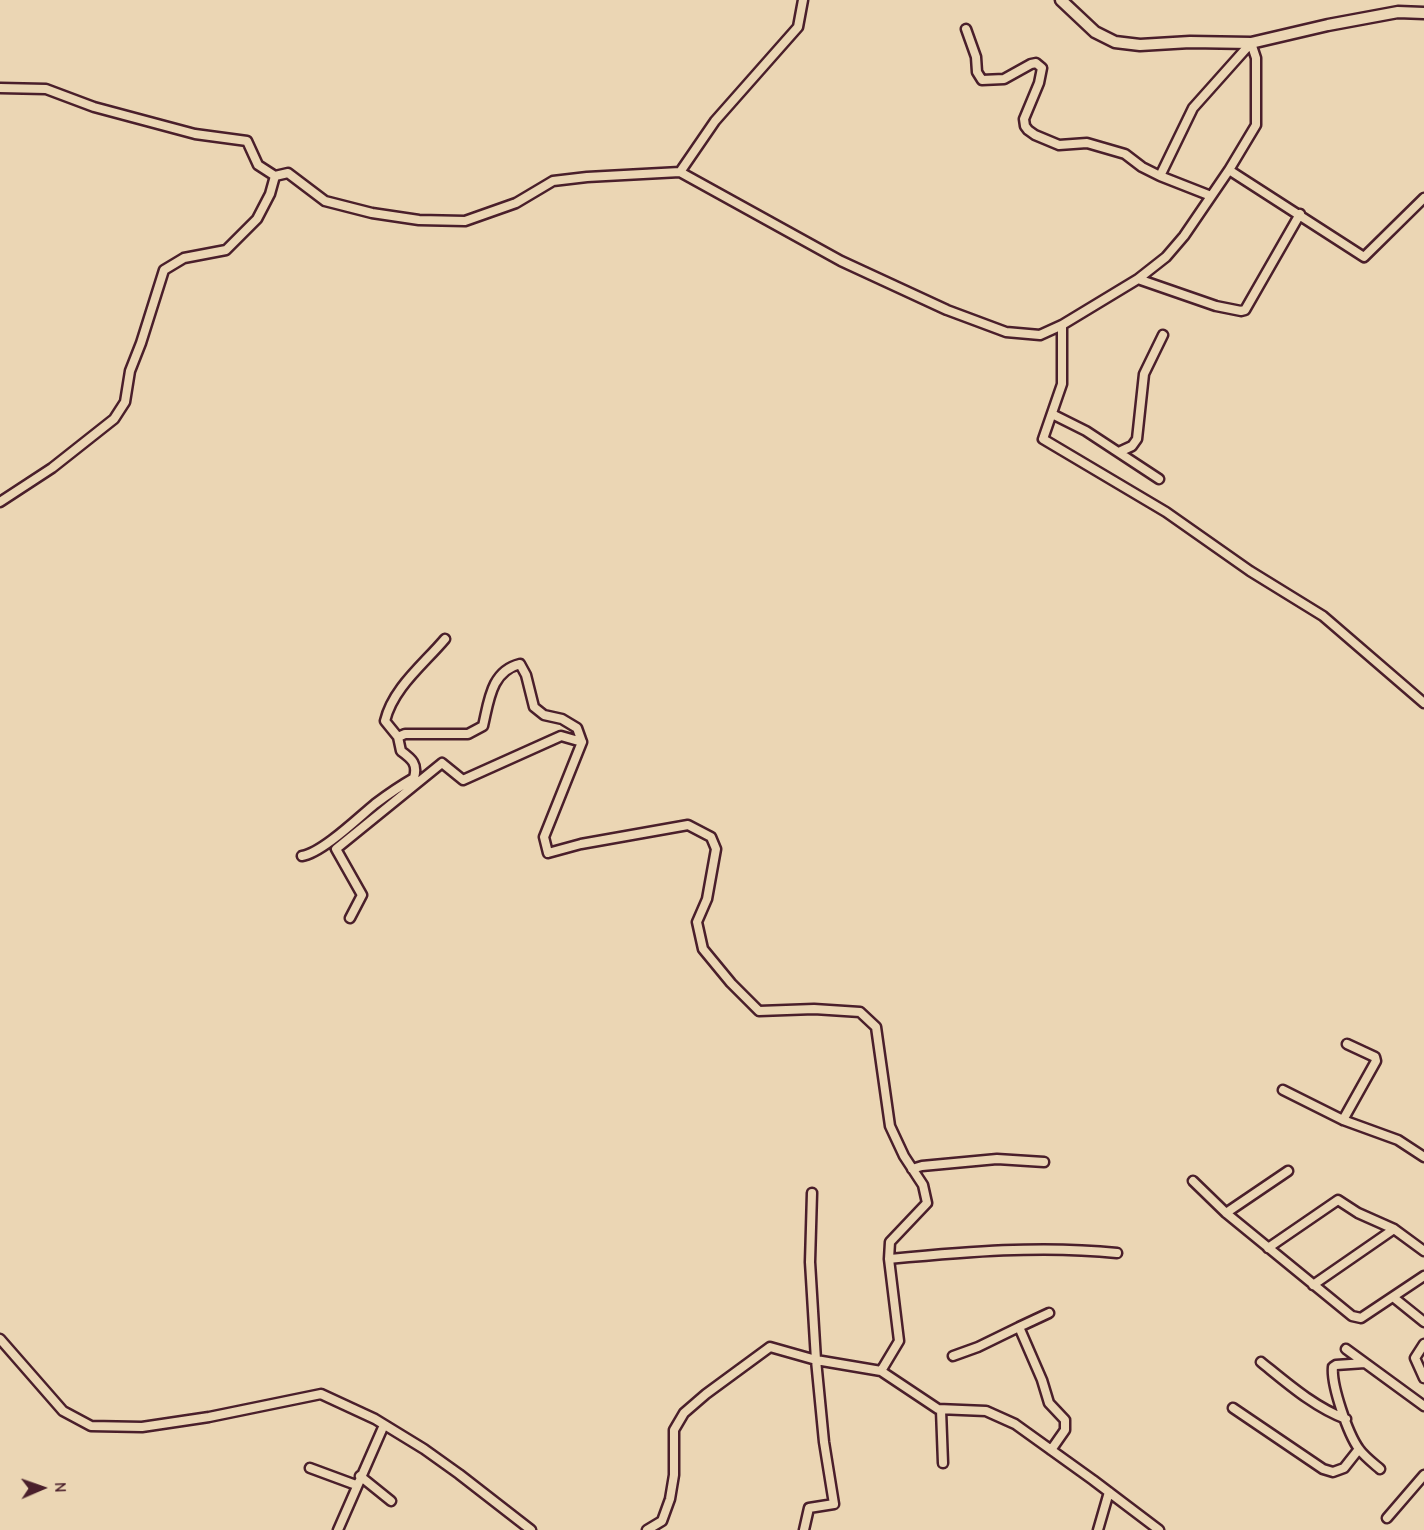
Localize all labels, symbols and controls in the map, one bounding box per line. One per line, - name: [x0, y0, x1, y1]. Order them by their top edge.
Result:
- north arrow: [12, 1458, 72, 1518]
- text: N: [51, 1482, 69, 1493]

